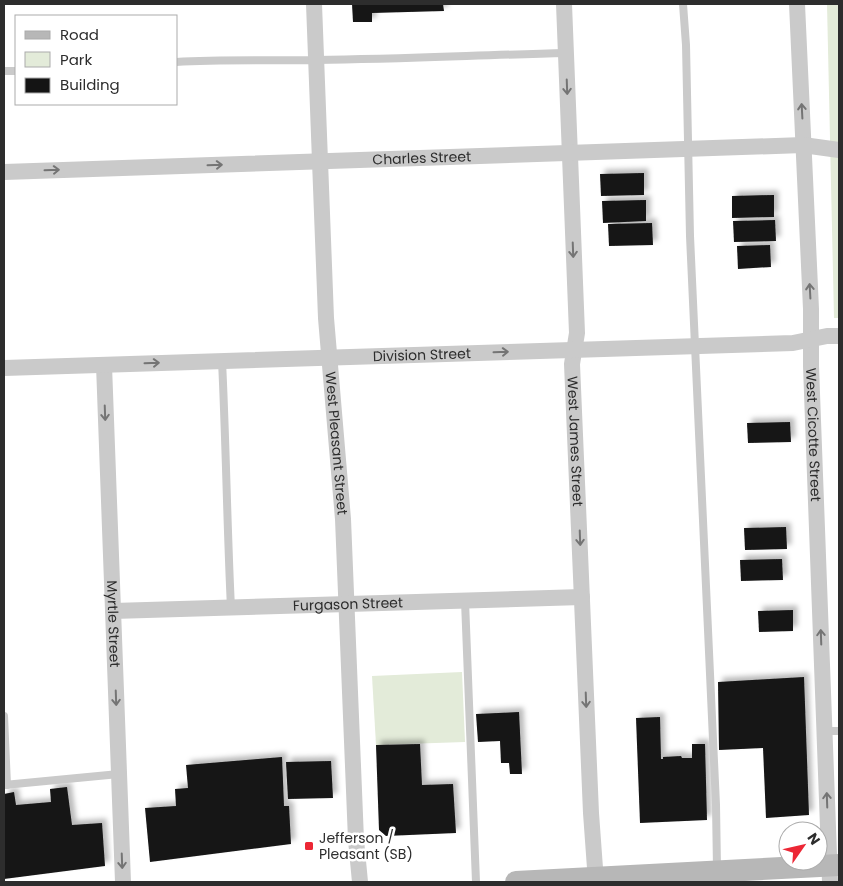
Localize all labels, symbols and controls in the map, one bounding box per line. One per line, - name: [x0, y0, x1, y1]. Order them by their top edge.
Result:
- legend: [15, 15, 178, 105]
- text: Road: [60, 24, 99, 45]
- text: Park: [60, 49, 92, 70]
- text: Building: [60, 74, 120, 95]
- one-way arrow: [562, 79, 572, 95]
- one-way arrow: [797, 103, 806, 119]
- street label: Charles Street: [372, 146, 471, 170]
- one-way arrow: [206, 160, 223, 170]
- one-way arrow: [44, 165, 60, 175]
- one-way arrow: [569, 242, 578, 258]
- one-way arrow: [806, 283, 815, 299]
- street label: Division Street: [372, 343, 471, 366]
- one-way arrow: [492, 347, 508, 356]
- one-way arrow: [144, 358, 160, 368]
- street label: West Cicotte Street: [801, 367, 826, 502]
- street label: West Pleasant Street: [321, 371, 353, 516]
- street label: West James Street: [563, 376, 588, 507]
- one-way arrow: [101, 405, 110, 421]
- one-way arrow: [575, 529, 584, 545]
- street label: Myrtle Street: [102, 580, 125, 668]
- street label: Furgason Street: [292, 592, 403, 616]
- one-way arrow: [816, 629, 826, 646]
- one-way arrow: [111, 690, 121, 706]
- one-way arrow: [582, 692, 591, 708]
- one-way arrow: [822, 792, 832, 808]
- north arrow: [778, 821, 828, 871]
- place label: Jefferson / Pleasant (SB): [319, 828, 413, 864]
- text: N: [803, 829, 825, 849]
- marker: Jefferson / Pleasant (SB): [303, 840, 315, 852]
- one-way arrow: [117, 852, 127, 868]

